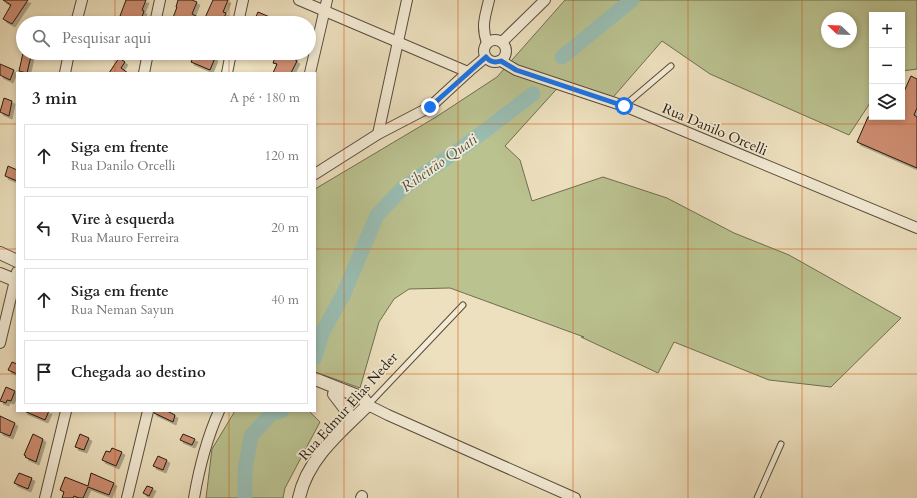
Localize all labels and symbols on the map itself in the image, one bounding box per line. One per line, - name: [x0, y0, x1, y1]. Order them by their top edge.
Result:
- north arrow: [821, 12, 857, 48]
- route start: [615, 97, 633, 115]
- route end: [421, 98, 439, 116]
- street label: Rua Danilo Orcelli: [659, 99, 770, 160]
- water label: Ribeirão Quati: [397, 129, 482, 197]
- street label: Rua Edmur Elias Neder: [295, 347, 403, 465]

